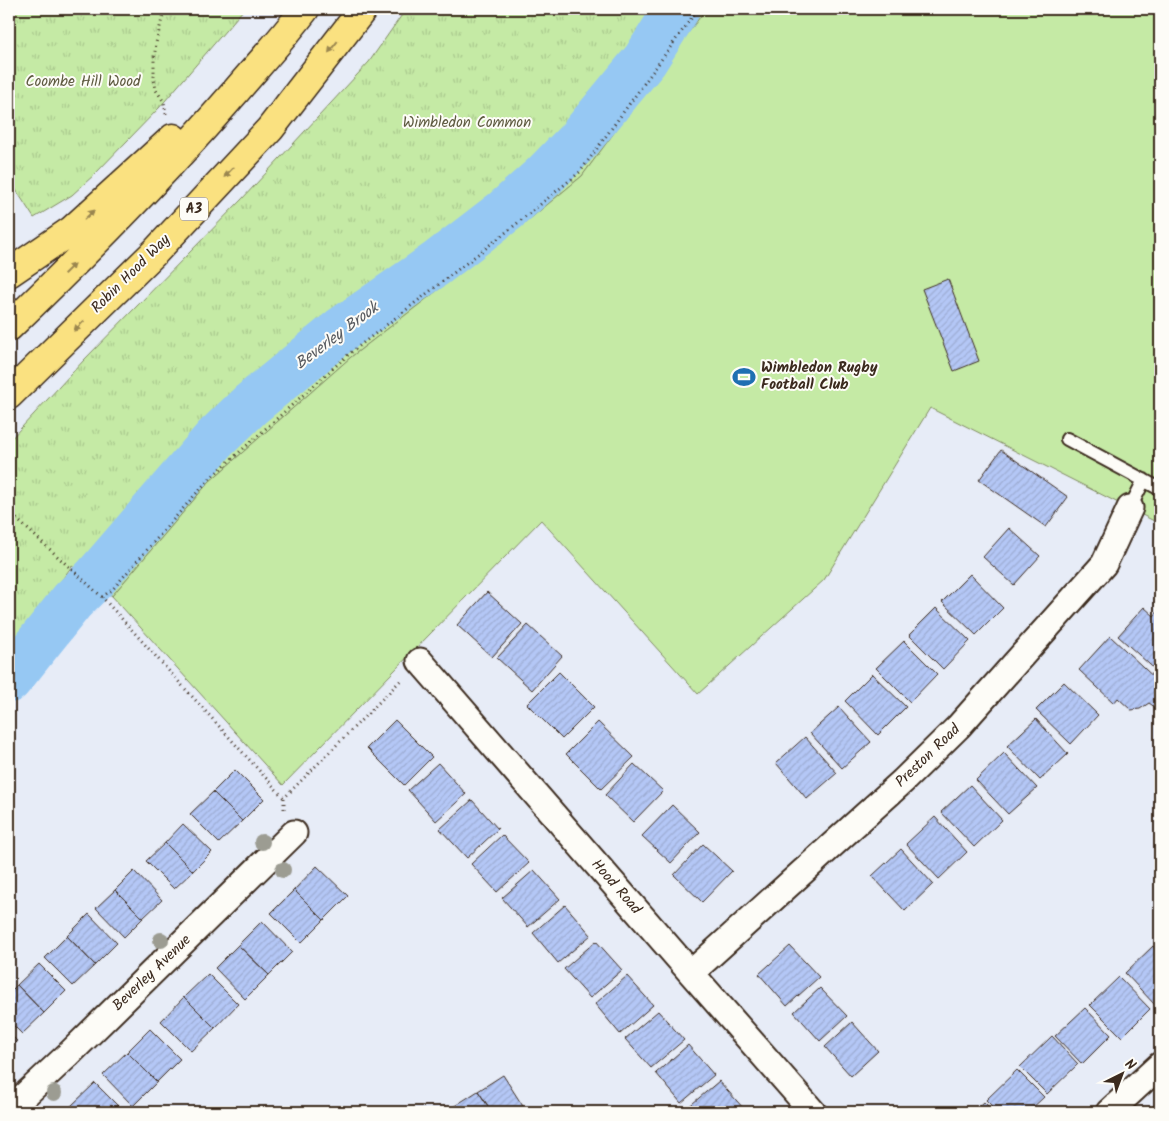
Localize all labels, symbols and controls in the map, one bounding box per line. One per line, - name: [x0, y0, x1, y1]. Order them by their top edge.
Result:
- one-way arrow: [328, 40, 339, 53]
- park label: Coombe Hill Wood: [26, 70, 141, 94]
- park label: Wimbledon Common: [403, 111, 531, 135]
- one-way arrow: [223, 166, 235, 178]
- road number: A3: [180, 198, 208, 220]
- one-way arrow: [83, 209, 95, 221]
- street label: Robin Hood Way: [86, 228, 177, 319]
- one-way arrow: [63, 263, 75, 275]
- water label: Beverley Brook: [290, 295, 386, 376]
- one-way arrow: [74, 320, 86, 332]
- place label: Wimbledon Rugby Football Club: [761, 356, 878, 397]
- sports icon: Wimbledon Rugby Football Club: [731, 364, 757, 390]
- street label: Preston Road: [890, 718, 967, 793]
- street label: Hood Road: [585, 854, 647, 921]
- street label: Beverley Avenue: [107, 929, 197, 1017]
- north arrow: [1096, 1048, 1146, 1098]
- text: N: [1119, 1054, 1141, 1076]

